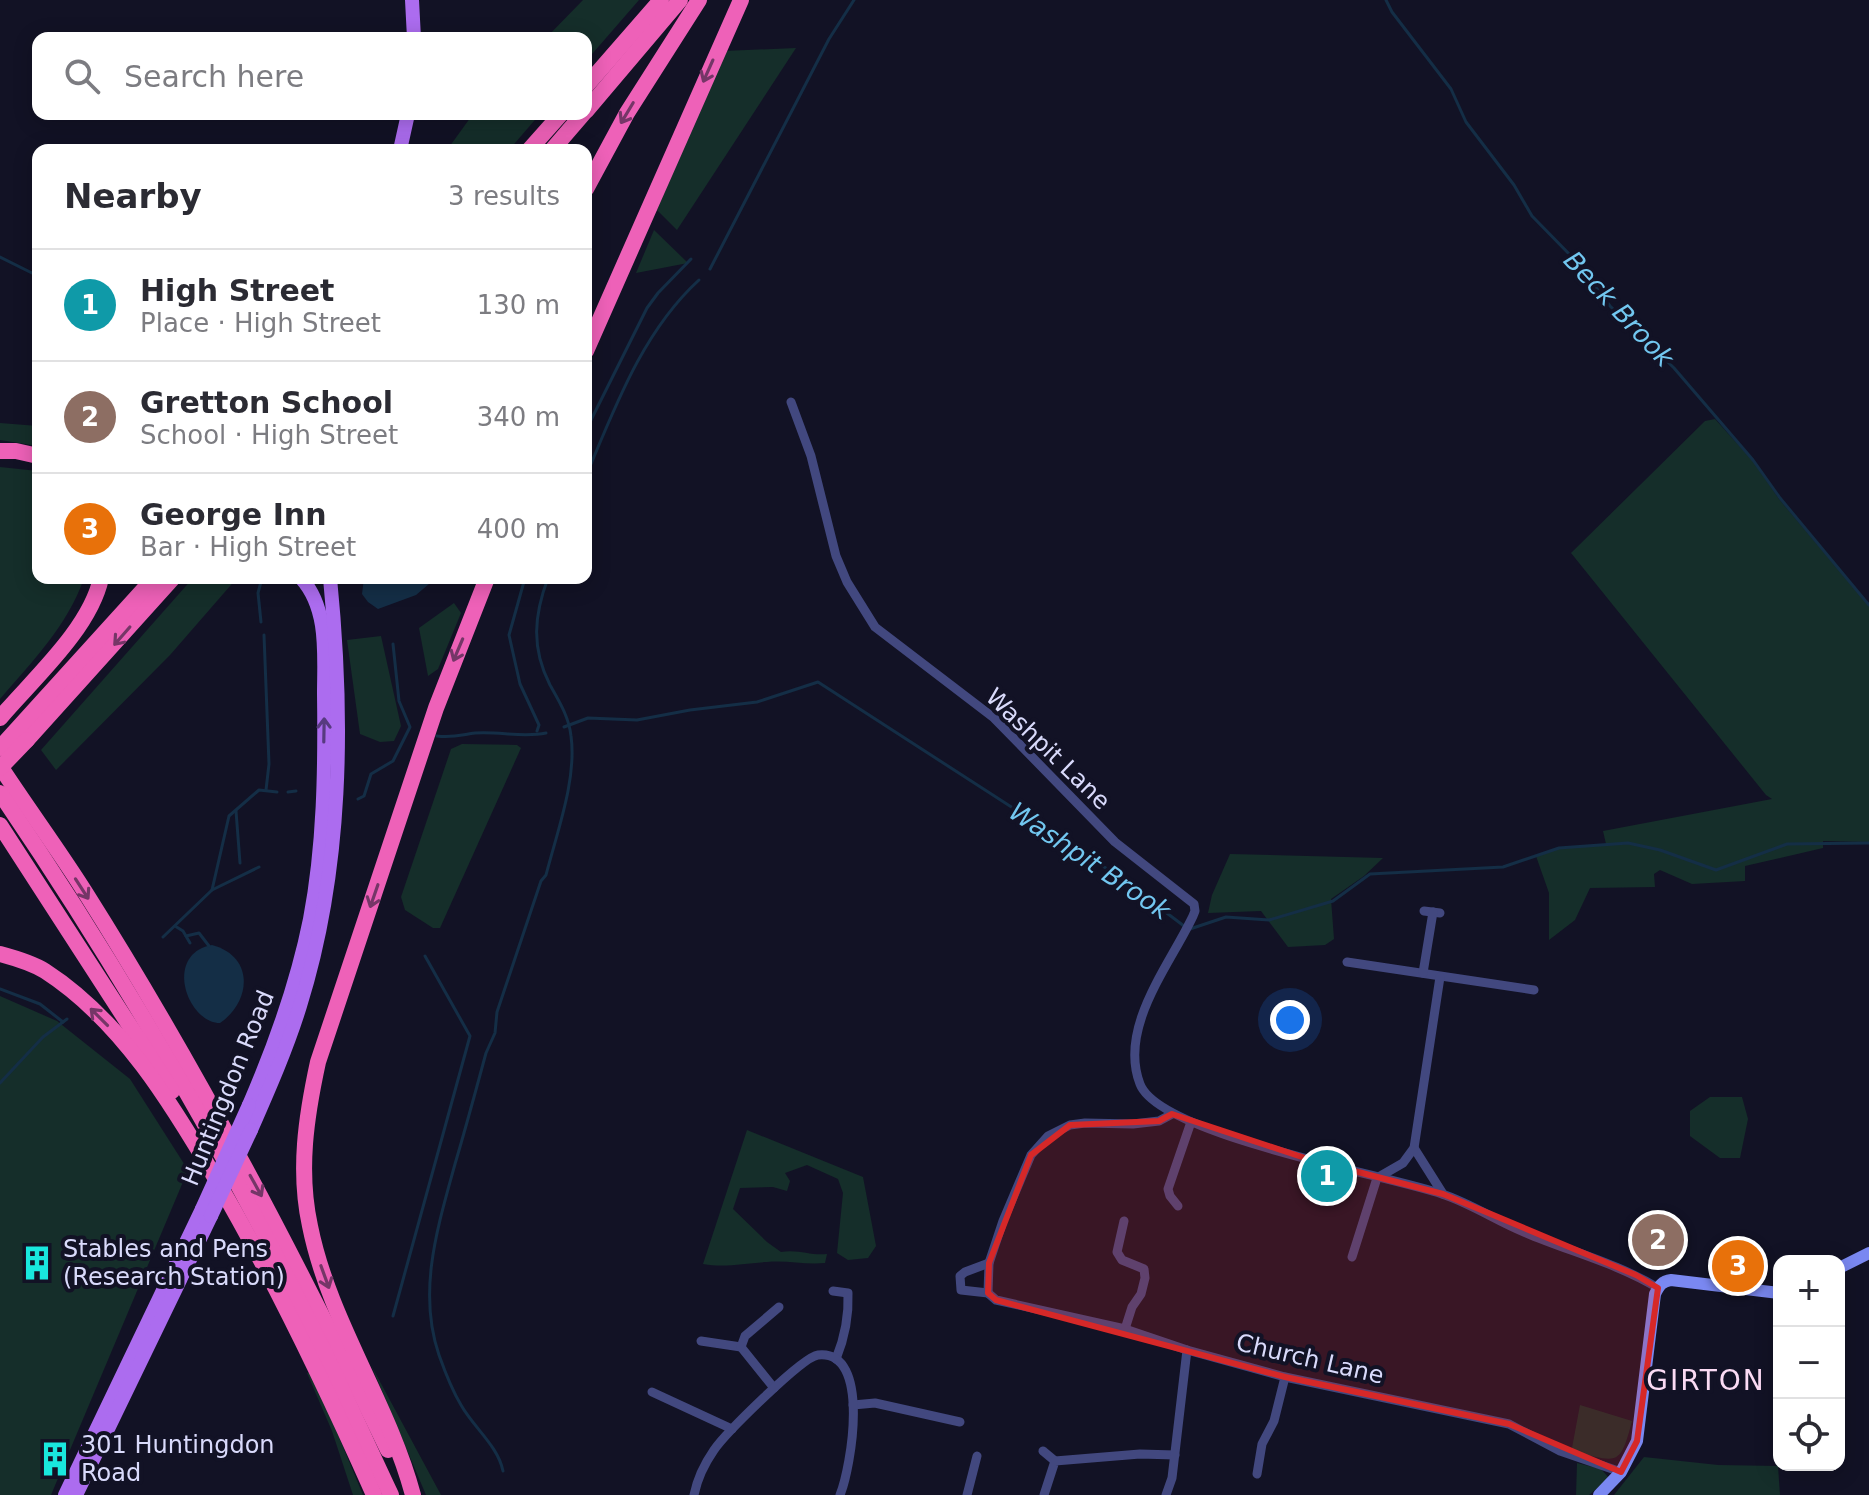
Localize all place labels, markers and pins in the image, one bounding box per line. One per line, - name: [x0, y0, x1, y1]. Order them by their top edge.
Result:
- pin: 1: [1301, 1146, 1353, 1206]
- pin: 2: [1632, 1210, 1684, 1270]
- place label: Stables and Pens (Research Station): [63, 1235, 285, 1291]
- pin: 3: [1712, 1236, 1764, 1296]
- building icon: Stables and Pens (Research Station): [18, 1244, 56, 1282]
- place label: 301 Huntingdon Road: [81, 1431, 275, 1487]
- building icon: 301 Huntingdon Road: [36, 1440, 74, 1478]

